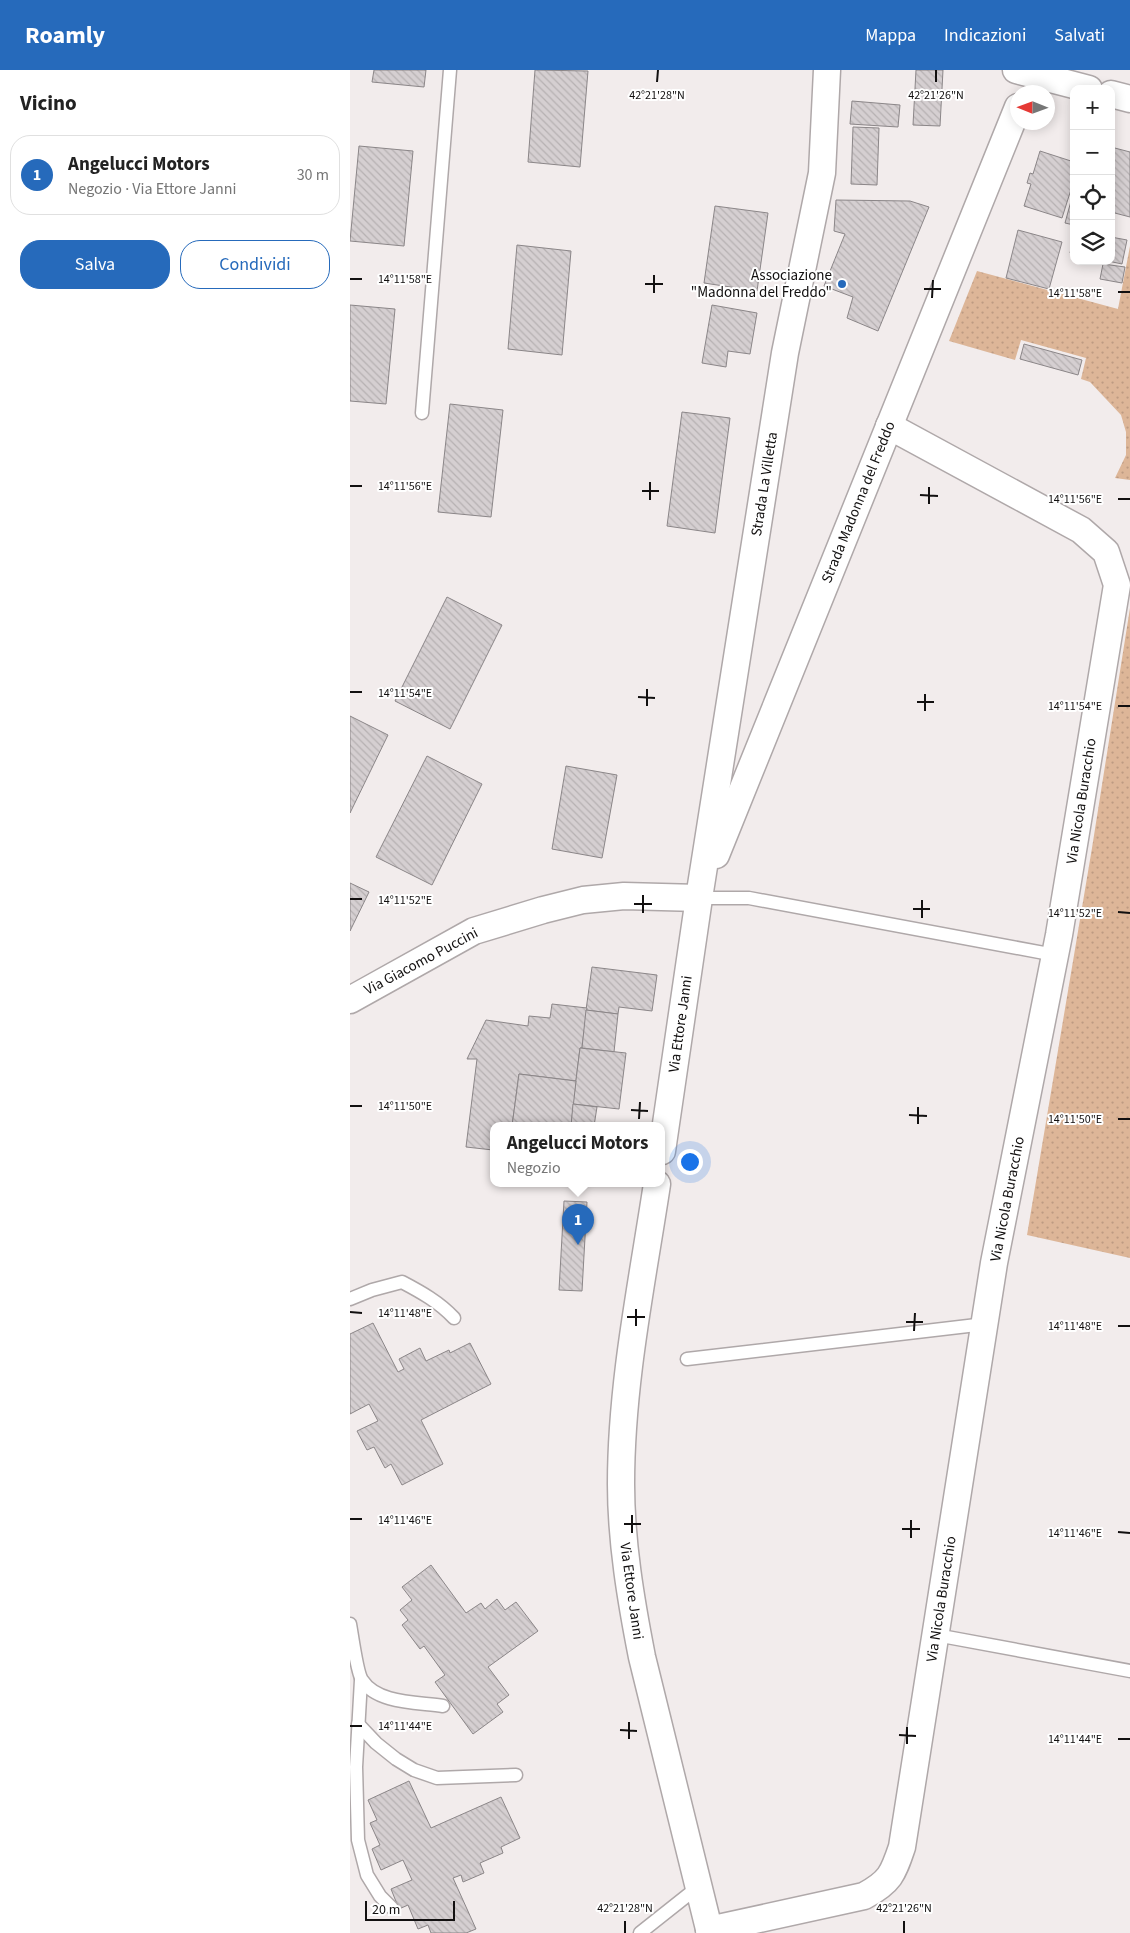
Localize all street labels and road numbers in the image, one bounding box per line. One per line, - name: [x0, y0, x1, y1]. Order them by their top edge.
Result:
- street label: Strada Madonna del Freddo: [816, 418, 901, 586]
- street label: Strada La Villetta: [746, 430, 783, 538]
- street label: Via Nicola Buracchio: [1061, 737, 1102, 866]
- street label: Via Giacomo Puccini: [361, 923, 482, 1000]
- street label: Via Ettore Janni: [663, 974, 698, 1074]
- street label: Via Nicola Buracchio: [985, 1135, 1030, 1264]
- street label: Via Nicola Buracchio: [921, 1535, 962, 1664]
- street label: Via Ettore Janni: [614, 1541, 649, 1641]

